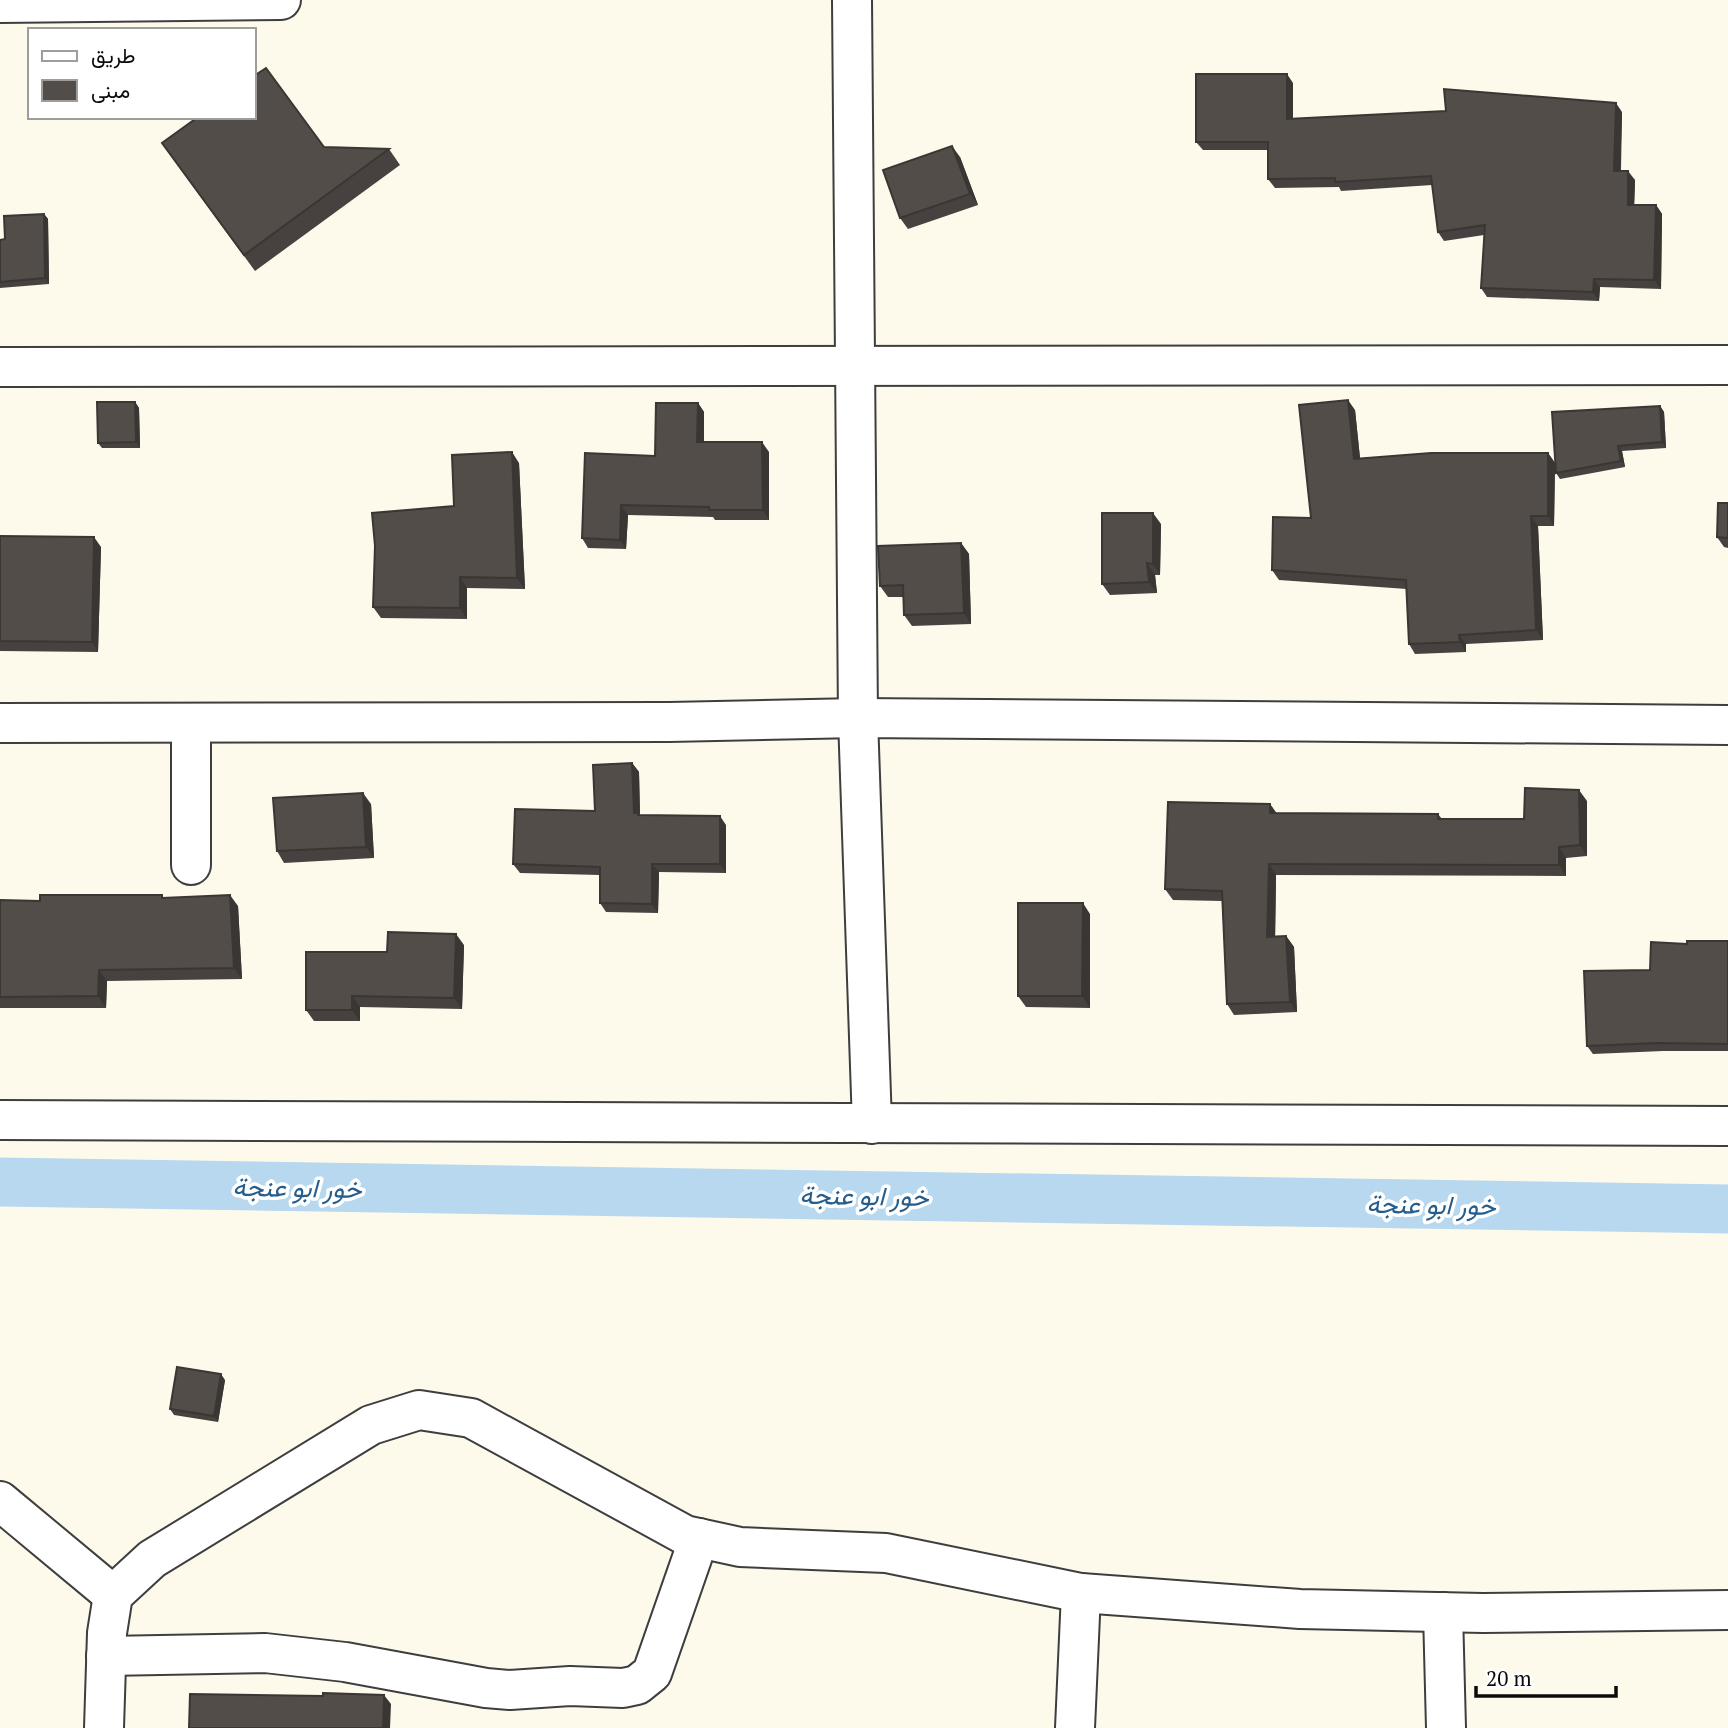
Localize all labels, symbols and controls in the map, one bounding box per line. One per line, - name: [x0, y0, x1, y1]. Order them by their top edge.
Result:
- legend: [28, 28, 256, 119]
- text: طريق: [91, 41, 136, 69]
- text: مبنى: [91, 76, 130, 104]
- water label: خور ابو عنجة: [232, 1169, 364, 1205]
- water label: خور ابو عنجة: [799, 1177, 931, 1213]
- water label: خور ابو عنجة: [1366, 1186, 1498, 1222]
- scale bar: [1476, 1654, 1616, 1698]
- text: 20 m: [1486, 1664, 1532, 1692]

